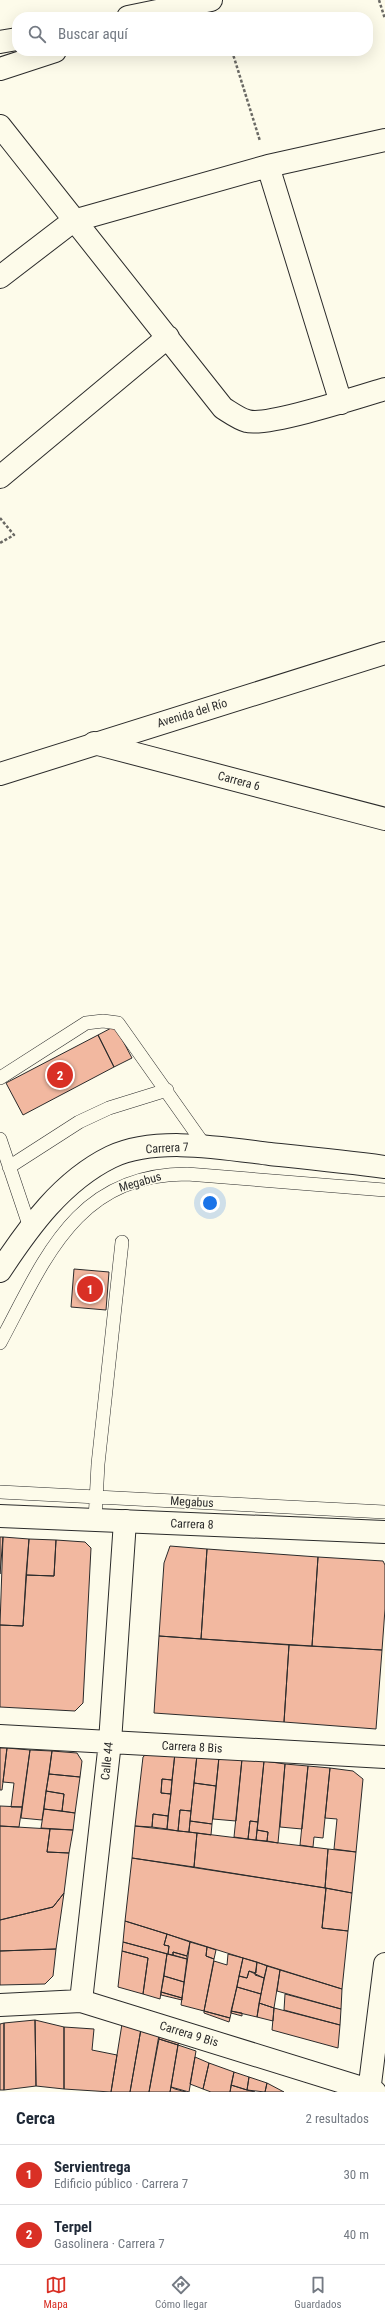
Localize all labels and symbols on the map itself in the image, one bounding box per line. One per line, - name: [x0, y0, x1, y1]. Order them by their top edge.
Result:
- street label: Avenida del Río: [155, 696, 229, 730]
- street label: Carrera 6: [216, 769, 262, 793]
- pin: 2: [47, 1060, 73, 1090]
- street label: Carrera 7: [145, 1140, 189, 1156]
- street label: Megabus: [117, 1169, 163, 1195]
- your location: [200, 1193, 220, 1213]
- pin: 1: [77, 1274, 103, 1304]
- street label: Megabus: [170, 1494, 214, 1510]
- street label: Carrera 8: [170, 1516, 214, 1532]
- street label: Carrera 8 Bis: [161, 1738, 223, 1756]
- street label: Calle 44: [98, 1741, 116, 1781]
- street label: Carrera 9 Bis: [158, 2018, 220, 2050]

